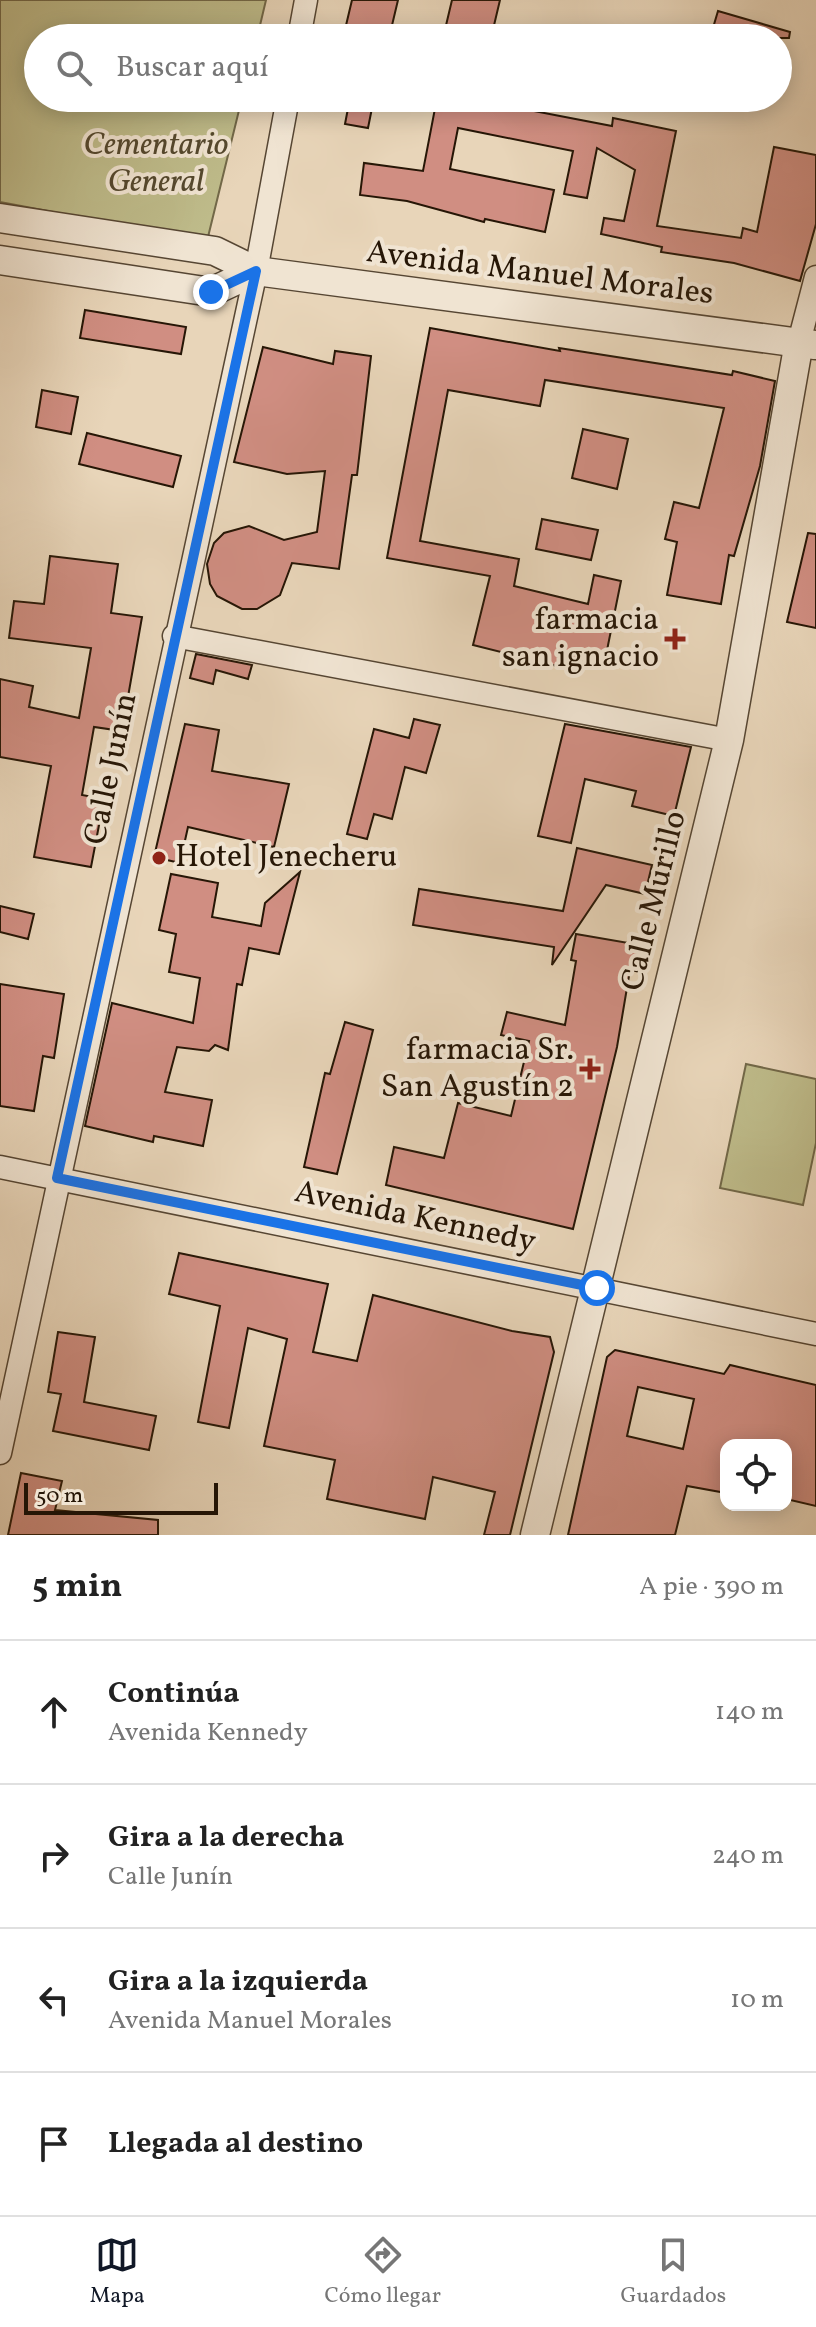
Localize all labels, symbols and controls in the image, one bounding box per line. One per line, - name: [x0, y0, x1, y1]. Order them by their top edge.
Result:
- search box: [24, 24, 792, 112]
- icon: search: [52, 46, 96, 90]
- text: Buscar aquí: [116, 47, 269, 89]
- park label: Cementario General: [84, 124, 229, 205]
- street label: Avenida Manuel Morales: [364, 231, 716, 317]
- route end: [193, 274, 229, 310]
- place label: farmacia san ignacio: [502, 599, 659, 680]
- marker: farmacia san ignacio: [666, 630, 684, 648]
- street label: Calle Junín: [74, 689, 150, 849]
- street label: Calle Murillo: [611, 806, 699, 996]
- place label: Hotel Jenecheru: [175, 836, 397, 880]
- marker: Hotel Jenecheru: [150, 849, 168, 867]
- place label: farmacia Sr. San Agustín 2: [381, 1029, 574, 1110]
- marker: farmacia Sr. San Agustín 2: [581, 1060, 599, 1078]
- street label: Avenida Kennedy: [290, 1171, 540, 1265]
- route start: [579, 1270, 615, 1306]
- map controls: [720, 1439, 792, 1511]
- button: locate: [720, 1439, 792, 1511]
- scale bar: [24, 1479, 218, 1515]
- text: 50 m: [36, 1481, 83, 1512]
- text: 5 min: [32, 1564, 122, 1611]
- text: A pie · 390 m: [639, 1569, 784, 1605]
- text: Continúa: [108, 1673, 240, 1715]
- icon: ahead: [32, 1690, 76, 1734]
- text: 140 m: [715, 1694, 784, 1730]
- text: Avenida Kennedy: [108, 1715, 308, 1751]
- text: Gira a la derecha: [108, 1817, 344, 1859]
- icon: right: [32, 1834, 76, 1878]
- text: 240 m: [712, 1838, 784, 1874]
- text: Calle Junín: [108, 1859, 233, 1895]
- text: Gira a la izquierda: [108, 1961, 368, 2003]
- icon: left: [32, 1978, 76, 2022]
- text: 10 m: [730, 1982, 784, 2018]
- text: Avenida Manuel Morales: [108, 2003, 392, 2039]
- icon: arrive: [32, 2122, 76, 2166]
- text: Llegada al destino: [108, 2123, 363, 2165]
- tab: Mapa: [90, 2233, 145, 2312]
- tab: Cómo llegar: [324, 2233, 441, 2312]
- tab: Guardados: [621, 2233, 726, 2312]

